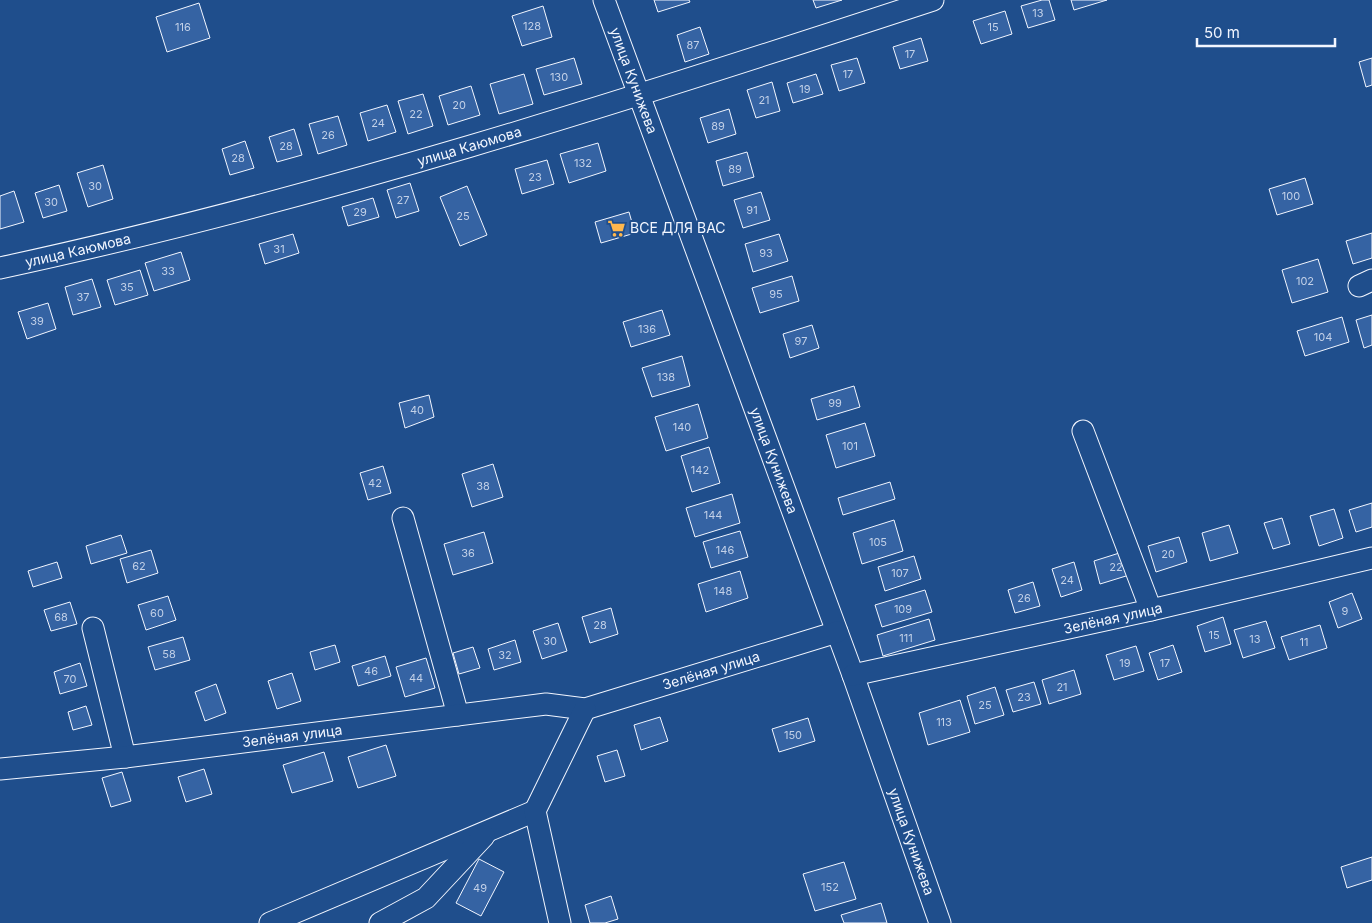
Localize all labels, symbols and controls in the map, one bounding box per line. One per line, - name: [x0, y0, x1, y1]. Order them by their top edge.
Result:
- house number: 13: [1032, 6, 1044, 20]
- scale bar: [1197, 15, 1334, 47]
- house number: 128: [523, 19, 541, 33]
- house number: 116: [175, 20, 191, 34]
- house number: 15: [987, 20, 999, 34]
- text: 50 m: [1204, 23, 1240, 42]
- street label: улица Кунижева: [607, 25, 662, 136]
- house number: 87: [686, 38, 700, 52]
- house number: 17: [905, 47, 915, 61]
- house number: 17: [843, 67, 853, 81]
- house number: 130: [550, 70, 568, 84]
- house number: 19: [799, 82, 811, 96]
- house number: 21: [758, 93, 770, 107]
- house number: 20: [452, 98, 466, 112]
- house number: 22: [409, 107, 423, 121]
- house number: 24: [371, 116, 385, 130]
- house number: 89: [711, 119, 725, 133]
- street label: улица Каюмова: [415, 122, 523, 169]
- house number: 26: [321, 128, 335, 142]
- house number: 28: [279, 139, 293, 153]
- house number: 28: [231, 151, 245, 165]
- house number: 132: [574, 156, 592, 170]
- house number: 89: [728, 162, 742, 176]
- house number: 23: [528, 170, 542, 184]
- house number: 30: [88, 179, 102, 193]
- house number: 100: [1282, 189, 1300, 203]
- house number: 27: [397, 193, 409, 207]
- house number: 30: [44, 195, 58, 209]
- house number: 91: [746, 203, 758, 217]
- house number: 29: [353, 205, 367, 219]
- house number: 25: [456, 209, 470, 223]
- supermarket icon: ВСЕ ДЛЯ ВАС: [606, 218, 626, 238]
- place label: ВСЕ ДЛЯ ВАС: [630, 219, 726, 236]
- street label: улица Каюмова: [24, 229, 132, 270]
- house number: 31: [273, 242, 285, 256]
- house number: 93: [759, 246, 773, 260]
- house number: 33: [161, 264, 175, 278]
- house number: 102: [1296, 274, 1314, 288]
- house number: 35: [120, 280, 134, 294]
- house number: 95: [769, 287, 783, 301]
- house number: 37: [76, 290, 90, 304]
- house number: 39: [30, 314, 44, 328]
- house number: 136: [638, 322, 656, 336]
- house number: 104: [1314, 330, 1332, 344]
- house number: 97: [795, 334, 807, 348]
- house number: 138: [657, 370, 675, 384]
- house number: 99: [828, 396, 842, 410]
- house number: 40: [410, 403, 424, 417]
- street label: улица Кунижева: [747, 405, 802, 516]
- house number: 140: [673, 420, 691, 434]
- house number: 101: [842, 439, 858, 453]
- house number: 142: [691, 463, 709, 477]
- house number: 42: [368, 476, 382, 490]
- house number: 38: [476, 479, 490, 493]
- house number: 144: [704, 508, 722, 522]
- house number: 105: [869, 535, 887, 549]
- house number: 146: [716, 543, 734, 557]
- house number: 36: [461, 546, 475, 560]
- house number: 20: [1161, 547, 1175, 561]
- house number: 62: [132, 559, 146, 573]
- house number: 22: [1109, 560, 1123, 574]
- house number: 107: [891, 566, 909, 580]
- house number: 24: [1060, 573, 1074, 587]
- house number: 148: [714, 584, 732, 598]
- house number: 26: [1017, 591, 1031, 605]
- street label: Зелёная улица: [1062, 599, 1164, 637]
- house number: 109: [894, 602, 912, 616]
- house number: 9: [1342, 604, 1349, 618]
- house number: 60: [150, 606, 164, 620]
- house number: 68: [54, 610, 68, 624]
- house number: 28: [593, 618, 607, 632]
- house number: 15: [1208, 628, 1220, 642]
- house number: 111: [899, 631, 913, 645]
- house number: 13: [1249, 632, 1261, 646]
- house number: 30: [543, 634, 557, 648]
- house number: 11: [1300, 635, 1308, 649]
- house number: 58: [162, 647, 176, 661]
- street label: Зелёная улица: [660, 647, 762, 693]
- house number: 32: [498, 648, 512, 662]
- house number: 19: [1119, 656, 1131, 670]
- house number: 17: [1160, 656, 1170, 670]
- house number: 46: [364, 664, 378, 678]
- house number: 44: [409, 671, 423, 685]
- house number: 70: [64, 672, 77, 686]
- house number: 21: [1056, 680, 1068, 694]
- house number: 23: [1017, 690, 1031, 704]
- house number: 25: [978, 698, 992, 712]
- house number: 113: [936, 715, 952, 729]
- street label: Зелёная улица: [241, 721, 343, 750]
- house number: 150: [784, 728, 802, 742]
- street label: улица Кунижева: [885, 786, 938, 897]
- house number: 152: [821, 880, 839, 894]
- house number: 49: [473, 881, 487, 895]

